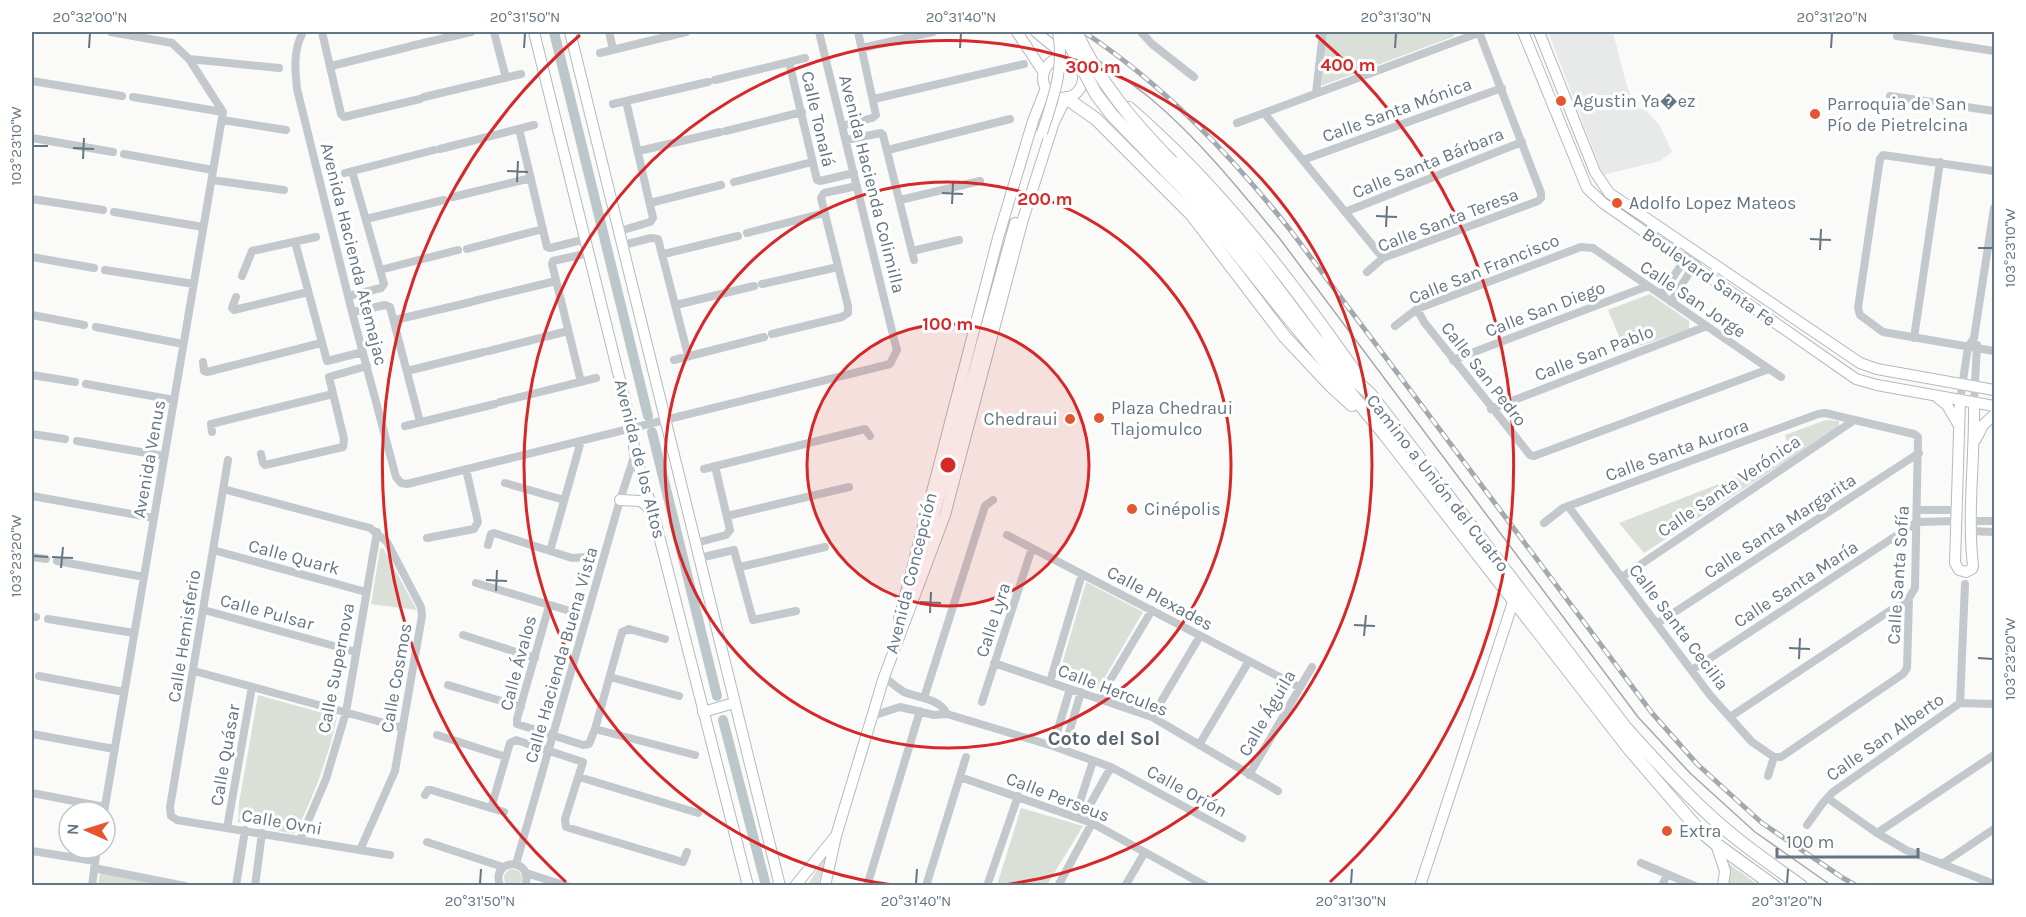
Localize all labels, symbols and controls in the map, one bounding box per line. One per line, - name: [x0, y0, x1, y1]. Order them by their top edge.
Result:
- text: 20°32'00"N: [53, 8, 127, 26]
- text: 20°31'50"N: [490, 8, 560, 26]
- text: 20°31'40"N: [926, 8, 996, 26]
- text: 20°31'30"N: [1360, 8, 1432, 26]
- text: 20°31'20"N: [1797, 8, 1867, 26]
- text: 400 m: [1320, 54, 1376, 76]
- text: 300 m: [1065, 56, 1121, 78]
- street label: Calle Tonalá: [796, 69, 840, 169]
- street label: Avenida Hacienda Colimilla: [834, 73, 910, 295]
- street label: Calle Santa Mónica: [1319, 73, 1475, 147]
- place label: Agustin Ya�ez: [1573, 90, 1696, 112]
- place label: Parroquia de San Pío de Pietrelcina: [1827, 93, 1968, 136]
- marker: Agustin Ya�ez: [1554, 94, 1568, 108]
- text: 103°23'10"W: [7, 106, 25, 186]
- marker: Parroquia de San Pío de Pietrelcina: [1808, 107, 1822, 121]
- street label: Calle Santa Bárbara: [1349, 123, 1507, 203]
- street label: Avenida Hacienda Atemajac: [316, 140, 392, 368]
- street label: Calle Santa Teresa: [1374, 183, 1522, 257]
- text: 200 m: [1017, 188, 1073, 210]
- place label: Adolfo Lopez Mateos: [1629, 192, 1796, 214]
- marker: Adolfo Lopez Mateos: [1610, 196, 1624, 210]
- text: 103°23'10"W: [2001, 208, 2019, 288]
- street label: Boulevard Santa Fe: [1638, 223, 1780, 331]
- street label: Calle San Francisco: [1406, 229, 1562, 309]
- street label: Calle San Jorge: [1636, 255, 1750, 343]
- street label: Calle San Diego: [1482, 276, 1608, 342]
- text: 100 m: [923, 313, 973, 335]
- street label: Calle San Pedro: [1436, 317, 1532, 431]
- street label: Calle San Pablo: [1531, 320, 1657, 386]
- street label: Avenida de los Altos: [610, 377, 670, 541]
- street label: Camino a Unión del Cuatro: [1362, 390, 1514, 576]
- place label: Plaza Chedraui Tlajomulco: [1111, 397, 1233, 440]
- street label: Avenida Venus: [128, 398, 170, 520]
- place label: Chedraui: [984, 408, 1058, 430]
- marker: Plaza Chedraui Tlajomulco: [1092, 411, 1106, 425]
- marker: Chedraui: [1063, 412, 1077, 426]
- street label: Calle Santa Aurora: [1602, 414, 1752, 486]
- street label: Calle Santa Verónica: [1653, 430, 1805, 542]
- centre of rings: [938, 455, 958, 475]
- street label: Calle Santa Margarita: [1700, 469, 1860, 583]
- street label: Avenida Concepción: [880, 490, 942, 656]
- place label: Cinépolis: [1144, 498, 1221, 520]
- marker: Cinépolis: [1125, 502, 1139, 516]
- street label: Calle Santa Sofía: [1882, 505, 1914, 645]
- text: 103°23'20"W: [7, 514, 25, 597]
- street label: Calle Quark: [246, 534, 342, 580]
- street label: Calle Santa María: [1730, 536, 1862, 632]
- street label: Calle Hacienda Buena Vista: [520, 544, 602, 766]
- street label: Calle Santa Cecilia: [1624, 560, 1734, 694]
- street label: Calle Plexades: [1103, 561, 1217, 635]
- street label: Calle Hemisferio: [163, 568, 205, 704]
- street label: Calle Lyra: [971, 580, 1015, 660]
- street label: Calle Pulsar: [218, 589, 317, 635]
- street label: Calle Supernova: [313, 601, 359, 735]
- street label: Calle Ávalos: [494, 613, 541, 713]
- text: 103°23'20"W: [2001, 617, 2019, 700]
- street label: Calle Cosmos: [376, 621, 416, 735]
- street label: Calle Hercules: [1055, 659, 1171, 721]
- street label: Calle Águila: [1233, 665, 1301, 760]
- street label: Calle San Alberto: [1822, 688, 1948, 786]
- street label: Calle Quásar: [205, 702, 245, 808]
- district label: Coto del Sol: [1048, 727, 1160, 750]
- street label: Calle Orión: [1143, 760, 1231, 822]
- street label: Calle Perseus: [1003, 767, 1113, 827]
- north arrow: [57, 800, 117, 860]
- street label: Calle Ovni: [240, 804, 324, 840]
- place label: Extra: [1679, 820, 1722, 842]
- scale bar: [1777, 821, 1918, 859]
- text: N: [63, 823, 82, 835]
- marker: Extra: [1660, 824, 1674, 838]
- text: 100 m: [1786, 831, 1834, 853]
- text: 20°31'50"N: [445, 892, 515, 910]
- text: 20°31'40"N: [881, 892, 951, 910]
- text: 20°31'30"N: [1315, 892, 1387, 910]
- text: 20°31'20"N: [1752, 892, 1822, 910]

